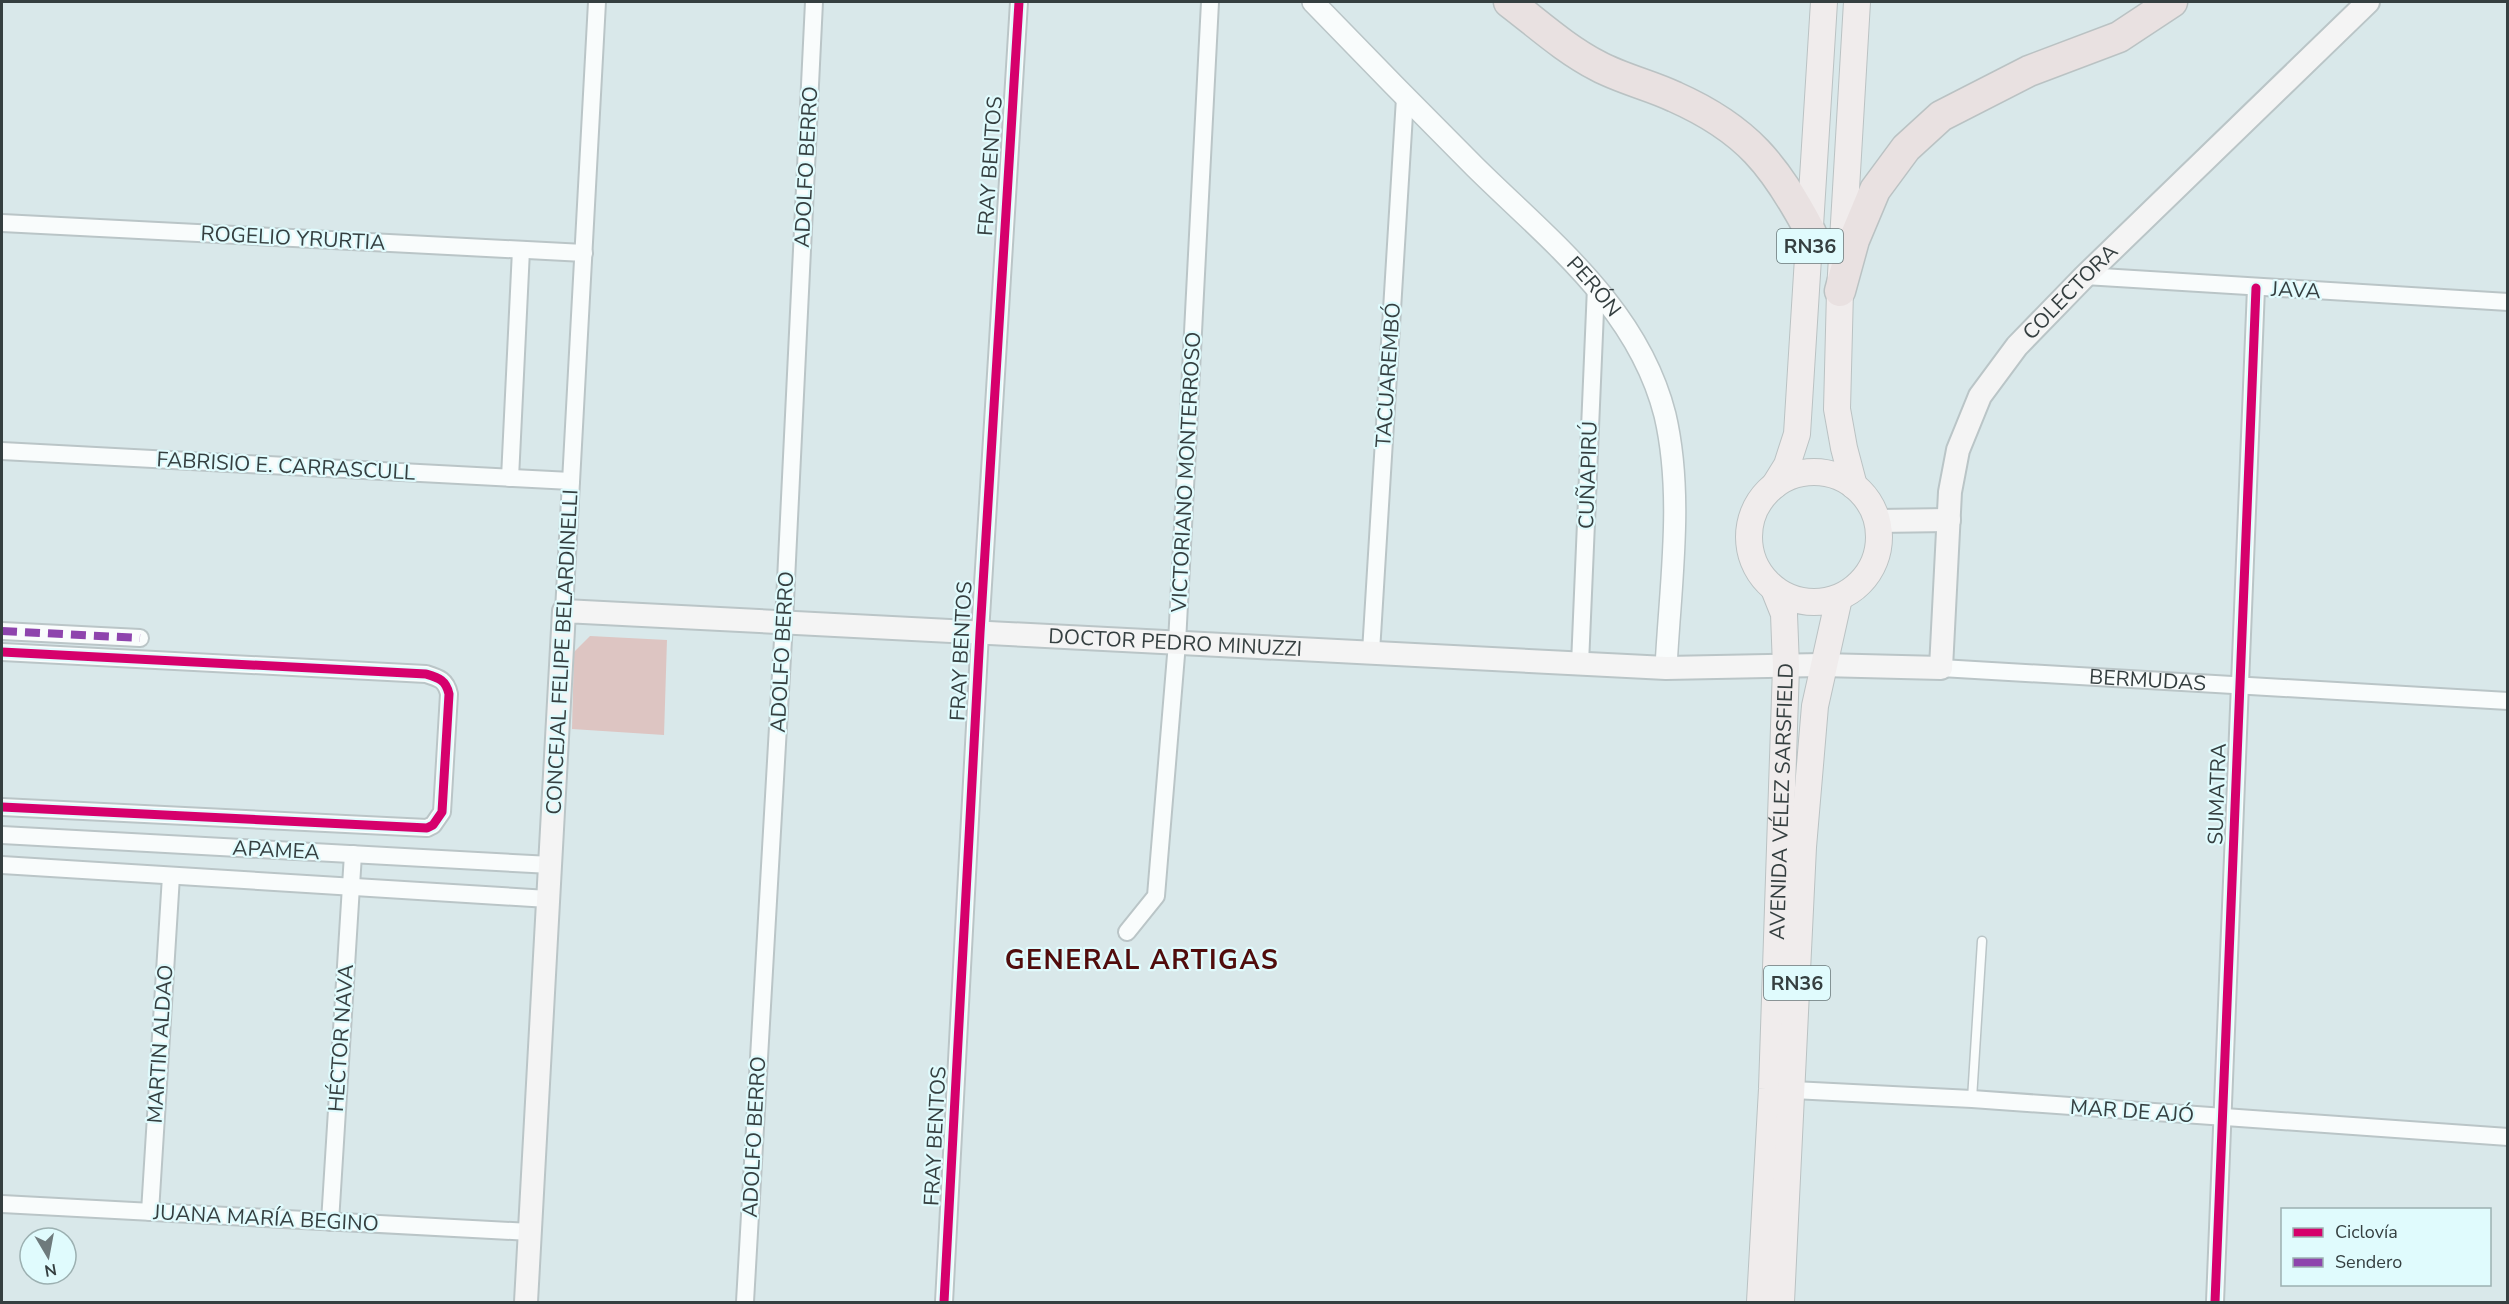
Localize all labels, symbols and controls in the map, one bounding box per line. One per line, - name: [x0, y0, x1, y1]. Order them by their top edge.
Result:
- street label: ADOLFO BERRO: [788, 86, 824, 248]
- street label: FRAY BENTOS: [971, 95, 1009, 237]
- street label: ROGELIO YRURTIA: [200, 219, 386, 257]
- road number: RN36: [1777, 229, 1843, 263]
- street label: COLECTORA: [2017, 238, 2124, 346]
- street label: PERÓN: [1560, 250, 1628, 322]
- street label: JAVA: [2270, 275, 2321, 305]
- street label: TACUAREMBÓ: [1369, 302, 1407, 448]
- street label: VICTORIANO MONTERROSO: [1165, 331, 1207, 614]
- street label: CUÑAPIRÚ: [1572, 420, 1604, 530]
- street label: FABRISIO E. CARRASCULL: [156, 445, 417, 487]
- street label: CONCEJAL FELIPE BELARDINELLI: [539, 489, 585, 815]
- street label: ADOLFO BERRO: [764, 571, 800, 733]
- street label: FRAY BENTOS: [943, 580, 979, 722]
- street label: DOCTOR PEDRO MINUZZI: [1048, 622, 1303, 663]
- street label: AVENIDA VÉLEZ SARSFIELD: [1763, 662, 1800, 941]
- street label: BERMUDAS: [2088, 663, 2207, 697]
- street label: SUMATRA: [2201, 743, 2233, 845]
- street label: APAMEA: [232, 834, 320, 866]
- district label: GENERAL ARTIGAS: [1005, 942, 1279, 979]
- street label: HÉCTOR NAVA: [322, 963, 360, 1113]
- street label: MARTIN ALDAO: [140, 964, 180, 1124]
- road number: RN36: [1764, 966, 1830, 1000]
- street label: ADOLFO BERRO: [736, 1056, 772, 1218]
- street label: FRAY BENTOS: [917, 1065, 953, 1207]
- street label: MAR DE AJÓ: [2069, 1093, 2195, 1129]
- street label: JUANA MARÍA BEGINO: [152, 1198, 379, 1238]
- legend: [2281, 1208, 2491, 1286]
- text: Ciclovía: [2335, 1220, 2398, 1244]
- north arrow: [18, 1226, 78, 1286]
- text: Sendero: [2335, 1250, 2402, 1274]
- text: N: [43, 1258, 58, 1282]

